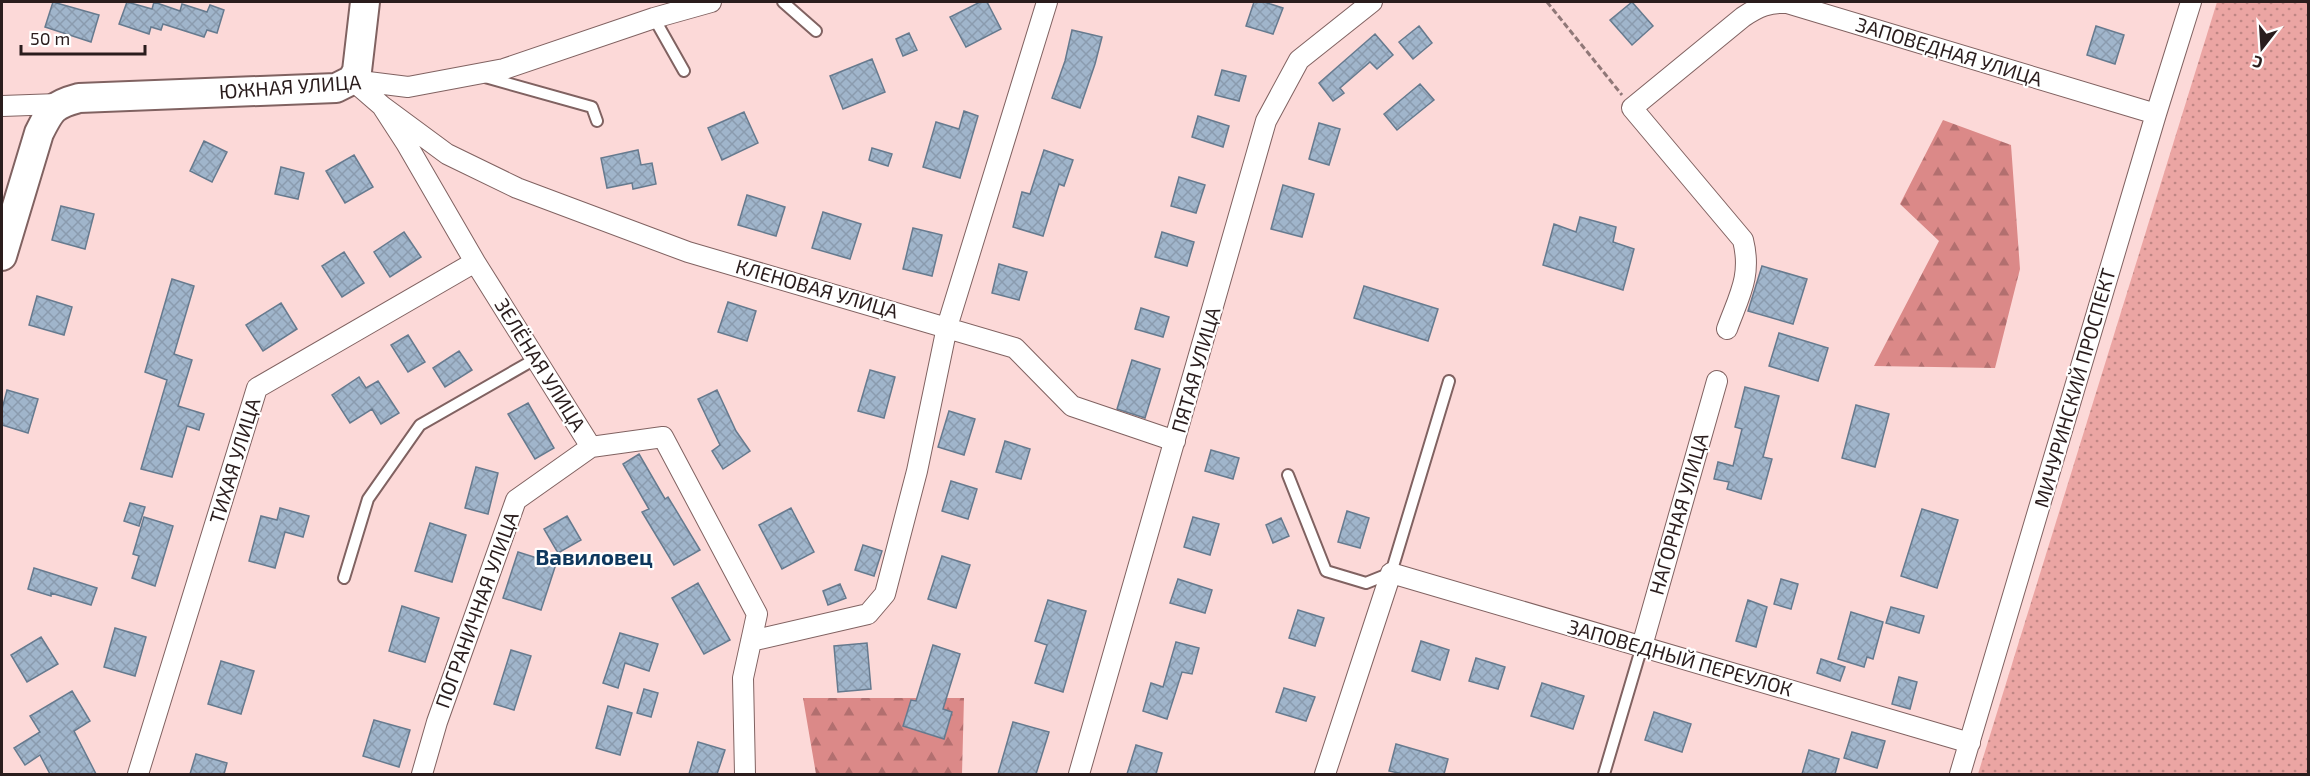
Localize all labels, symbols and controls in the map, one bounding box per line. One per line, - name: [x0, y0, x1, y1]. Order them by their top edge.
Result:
- street label: ЗАПОВЕДНАЯ УЛИЦА: [1853, 11, 2046, 91]
- scale bar: [21, 18, 146, 56]
- north arrow: [2232, 18, 2292, 78]
- text: 50 m: [30, 27, 70, 49]
- text: С: [2250, 52, 2265, 73]
- street label: ЮЖНАЯ УЛИЦА: [218, 69, 362, 103]
- street label: КЛЕНОВАЯ УЛИЦА: [733, 253, 902, 323]
- street label: МИЧУРИНСКИЙ ПРОСПЕКТ: [2028, 265, 2120, 510]
- street label: ЗЕЛЁНАЯ УЛИЦА: [490, 293, 592, 436]
- street label: ПЯТАЯ УЛИЦА: [1166, 303, 1225, 435]
- street label: ТИХАЯ УЛИЦА: [204, 394, 265, 527]
- street label: НАГОРНАЯ УЛИЦА: [1643, 430, 1713, 597]
- street label: ПОГРАНИЧНАЯ УЛИЦА: [429, 508, 523, 711]
- district label: Вавиловец: [535, 543, 653, 569]
- street label: ЗАПОВЕДНЫЙ ПЕРЕУЛОК: [1565, 613, 1795, 701]

